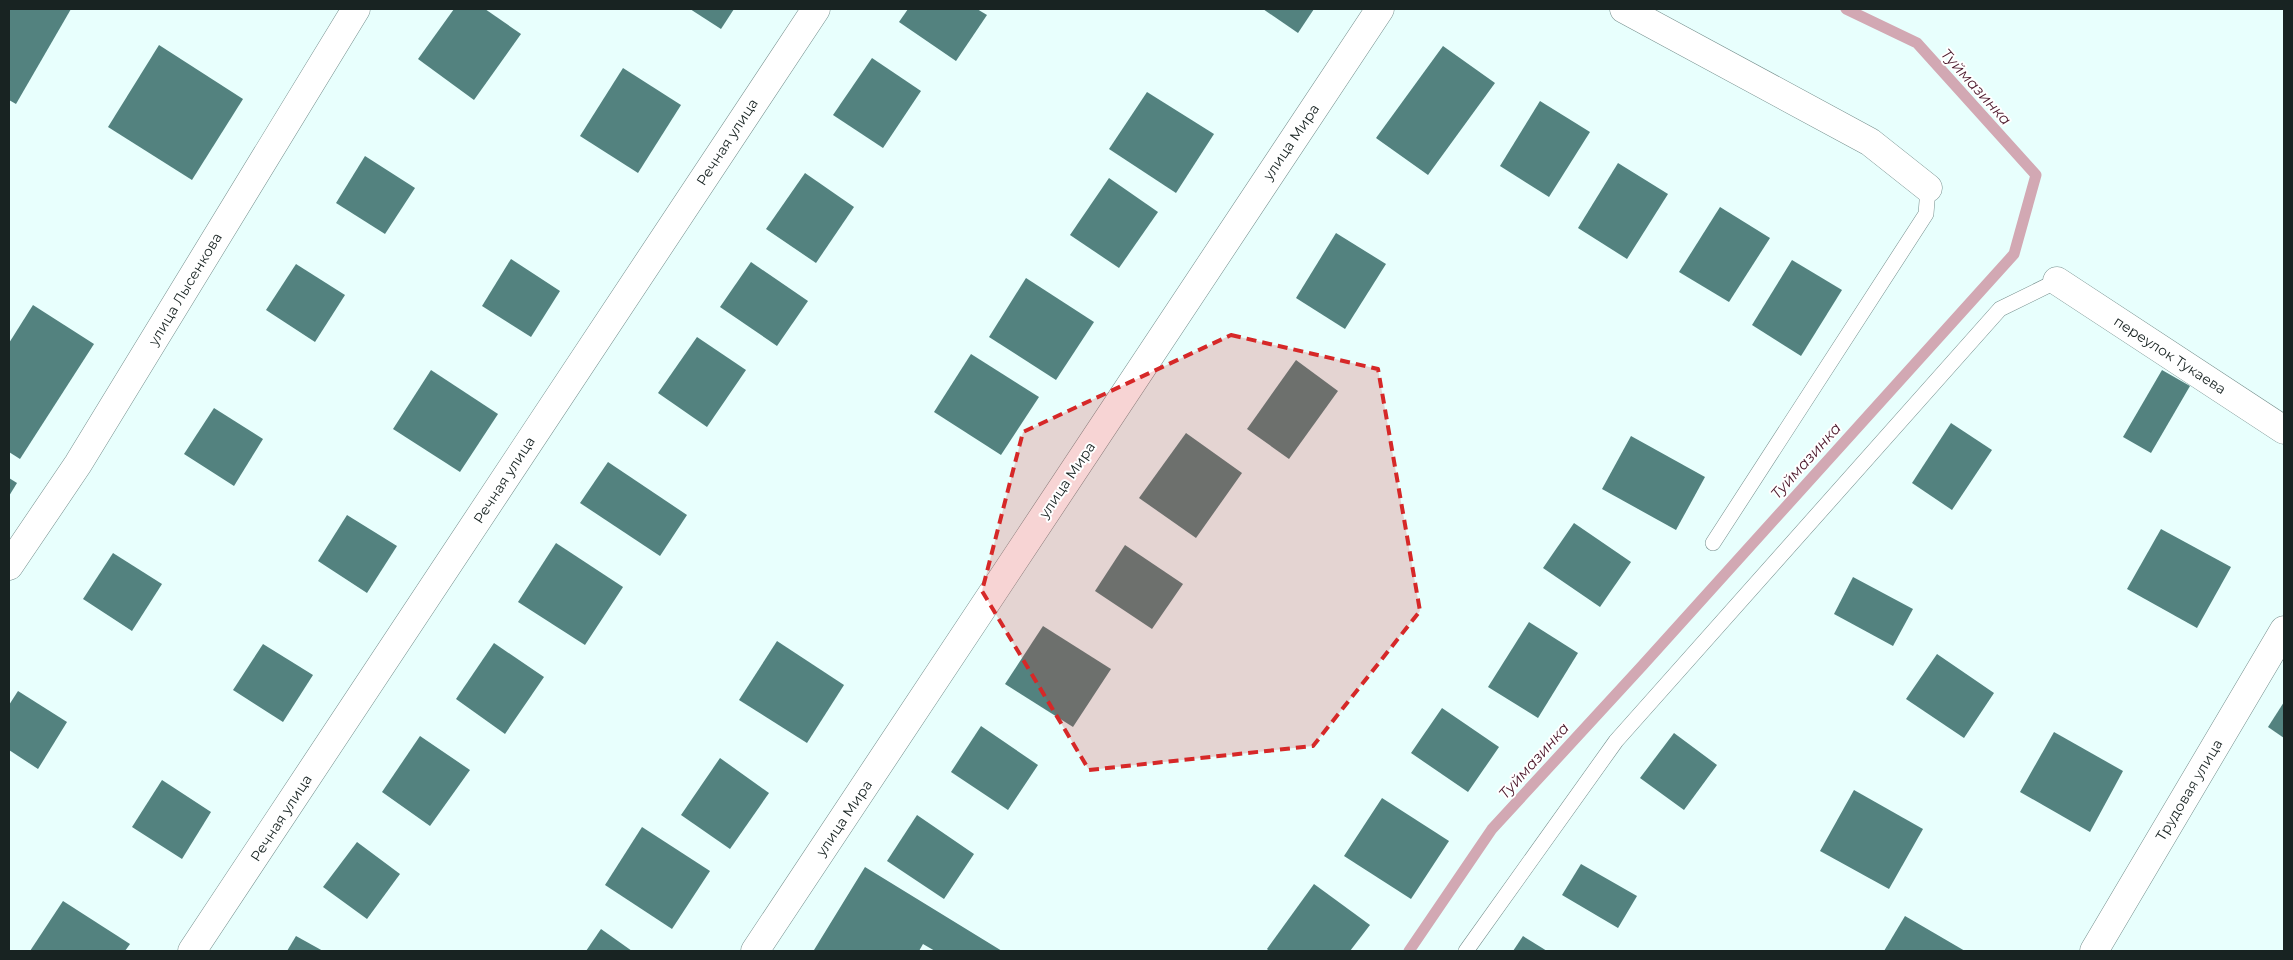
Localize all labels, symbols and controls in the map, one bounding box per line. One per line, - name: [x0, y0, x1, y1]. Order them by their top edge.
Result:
- water label: Туймазинка: [1937, 45, 2016, 129]
- street label: Речная улица: [692, 95, 762, 189]
- street label: улица Мира: [1258, 100, 1323, 184]
- street label: улица Лысенкова: [144, 229, 226, 350]
- street label: переулок Тукаева: [2110, 312, 2230, 398]
- water label: Туймазинка: [1766, 419, 1845, 503]
- street label: Речная улица: [469, 433, 539, 527]
- street label: улица Мира: [1034, 438, 1099, 522]
- water label: Туймазинка: [1494, 719, 1573, 803]
- street label: Трудовая улица: [2152, 736, 2226, 844]
- street label: Речная улица: [246, 771, 316, 865]
- street label: улица Мира: [811, 776, 876, 860]

